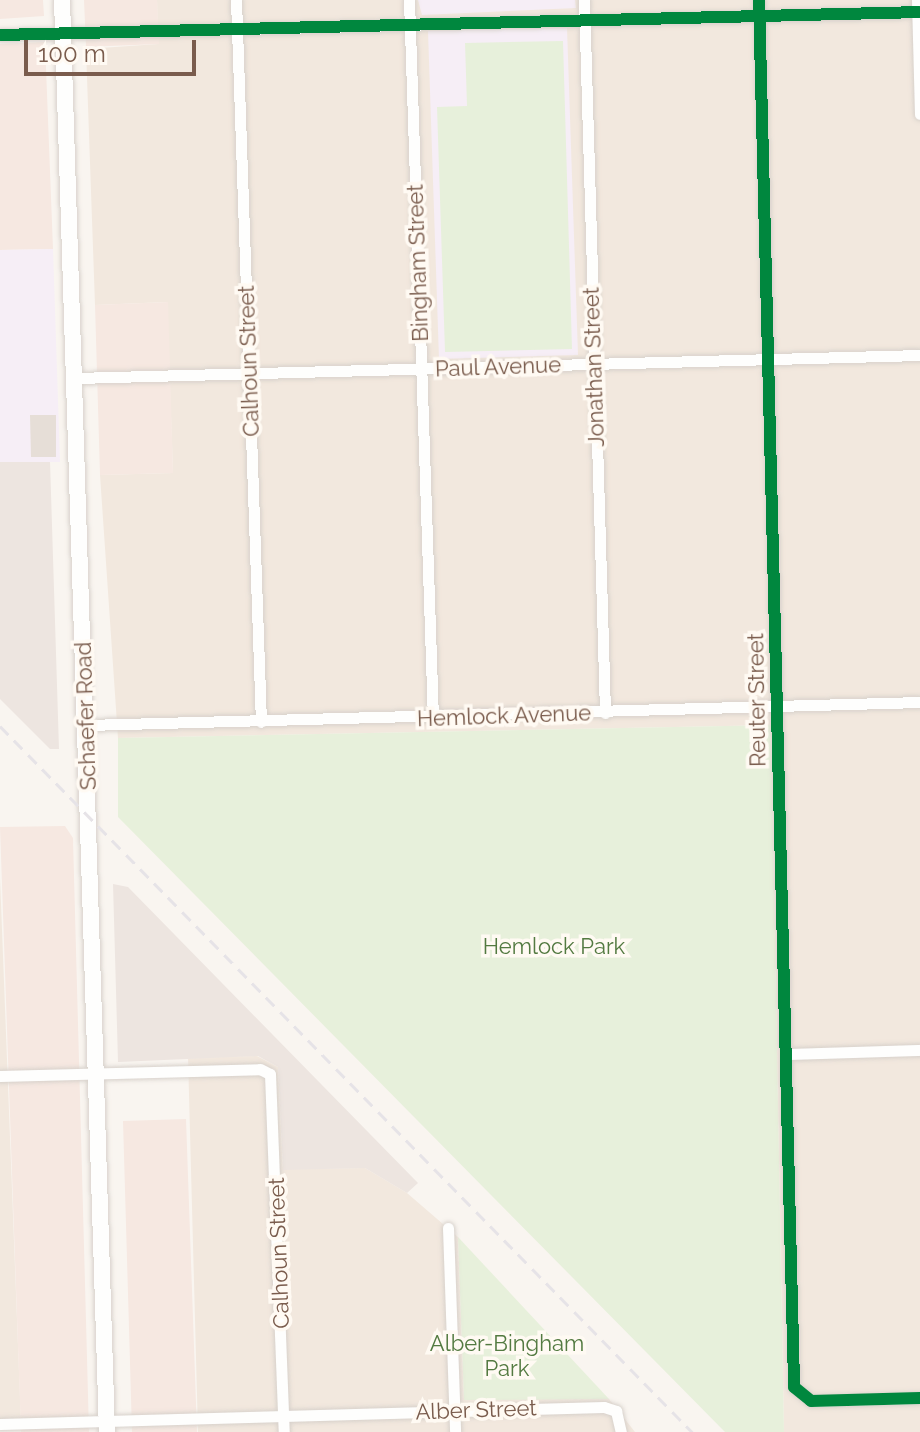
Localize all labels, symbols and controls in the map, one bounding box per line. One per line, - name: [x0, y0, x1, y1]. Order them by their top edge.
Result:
- scale bar: [28, 24, 200, 74]
- text: 100 m: [38, 39, 106, 68]
- street label: Bingham Street: [402, 184, 434, 342]
- street label: Calhoun Street: [233, 285, 265, 437]
- street label: Jonathan Street: [578, 287, 610, 447]
- street label: Paul Avenue: [434, 352, 562, 382]
- street label: Reuter Street: [743, 633, 771, 767]
- street label: Schaefer Road: [70, 641, 102, 791]
- street label: Hemlock Avenue: [416, 700, 592, 732]
- park label: Hemlock Park: [483, 934, 625, 960]
- street label: Calhoun Street: [263, 1177, 295, 1329]
- park label: Alber-Bingham Park: [430, 1330, 584, 1382]
- street label: Alber Street: [415, 1395, 537, 1425]

